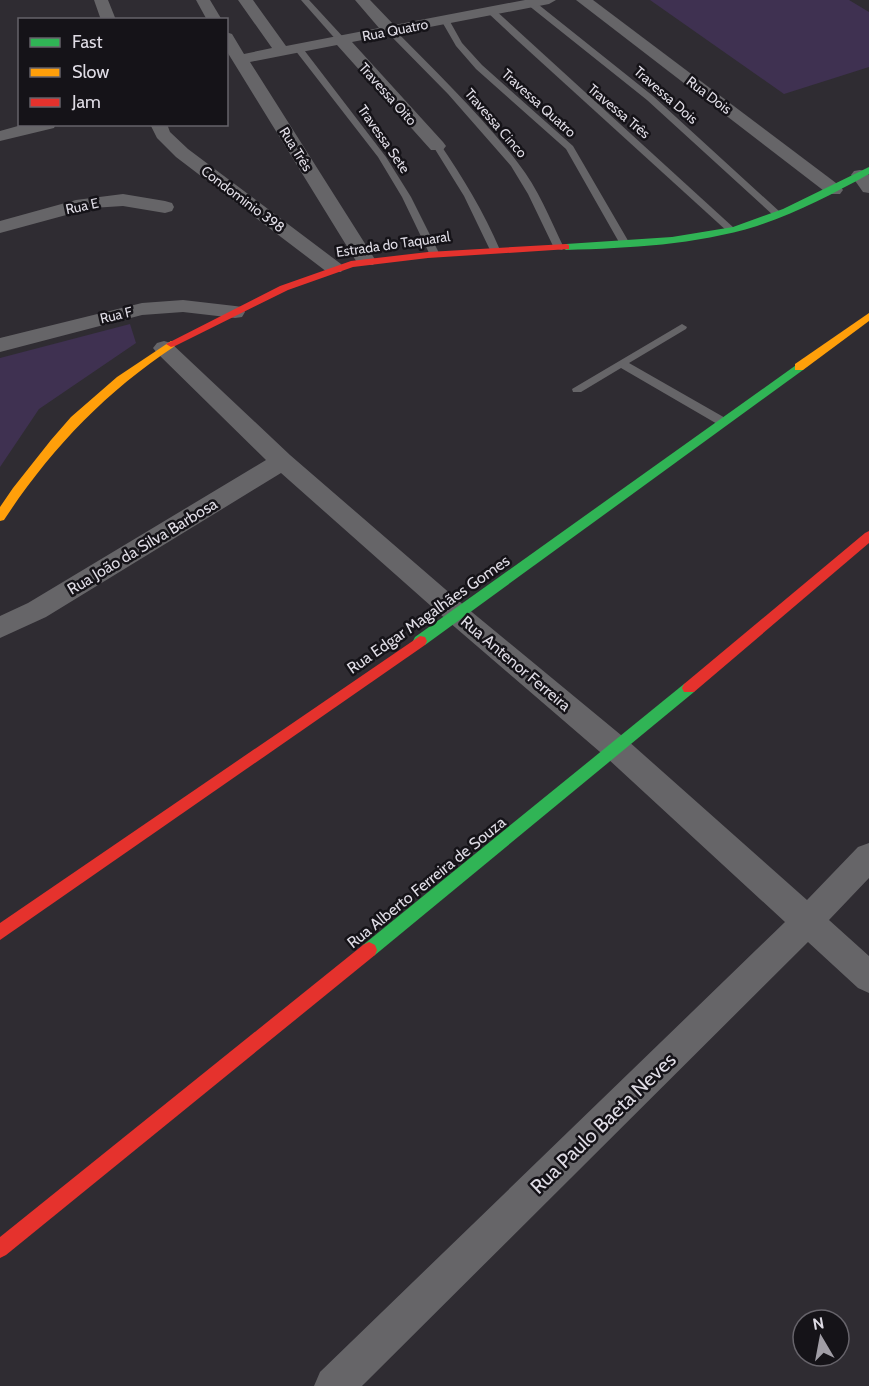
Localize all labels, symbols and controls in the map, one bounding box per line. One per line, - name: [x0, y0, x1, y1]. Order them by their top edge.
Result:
- street label: Rua Quatro: [361, 15, 430, 45]
- legend: [18, 18, 228, 126]
- text: Fast: [72, 31, 103, 53]
- street label: Travessa Oito: [355, 59, 421, 129]
- text: Slow: [72, 61, 109, 83]
- street label: Travessa Dois: [630, 62, 702, 128]
- street label: Travessa Quatro: [498, 65, 580, 141]
- street label: Rua Dois: [683, 72, 735, 118]
- street label: Travessa Três: [584, 80, 654, 142]
- street label: Travessa Cinco: [461, 85, 531, 162]
- text: Jam: [71, 91, 101, 113]
- street label: Travessa Sete: [354, 101, 414, 177]
- street label: Rua Três: [275, 123, 317, 175]
- street label: Condominio 398: [198, 162, 288, 236]
- street label: Rua E: [64, 194, 100, 218]
- street label: Estrada do Taquaral: [335, 227, 452, 261]
- street label: Rua F: [98, 302, 135, 327]
- street label: Rua João da Silva Barbosa: [64, 494, 221, 599]
- street label: Rua Edgar Magalhães Gomes: [343, 551, 513, 678]
- street label: Rua Antenor Ferreira: [457, 612, 575, 715]
- street label: Rua Alberto Ferreira de Souza: [343, 812, 510, 952]
- street label: Rua Paulo Baeta Neves: [525, 1047, 681, 1199]
- north arrow: [791, 1308, 851, 1368]
- text: N: [811, 1313, 826, 1334]

